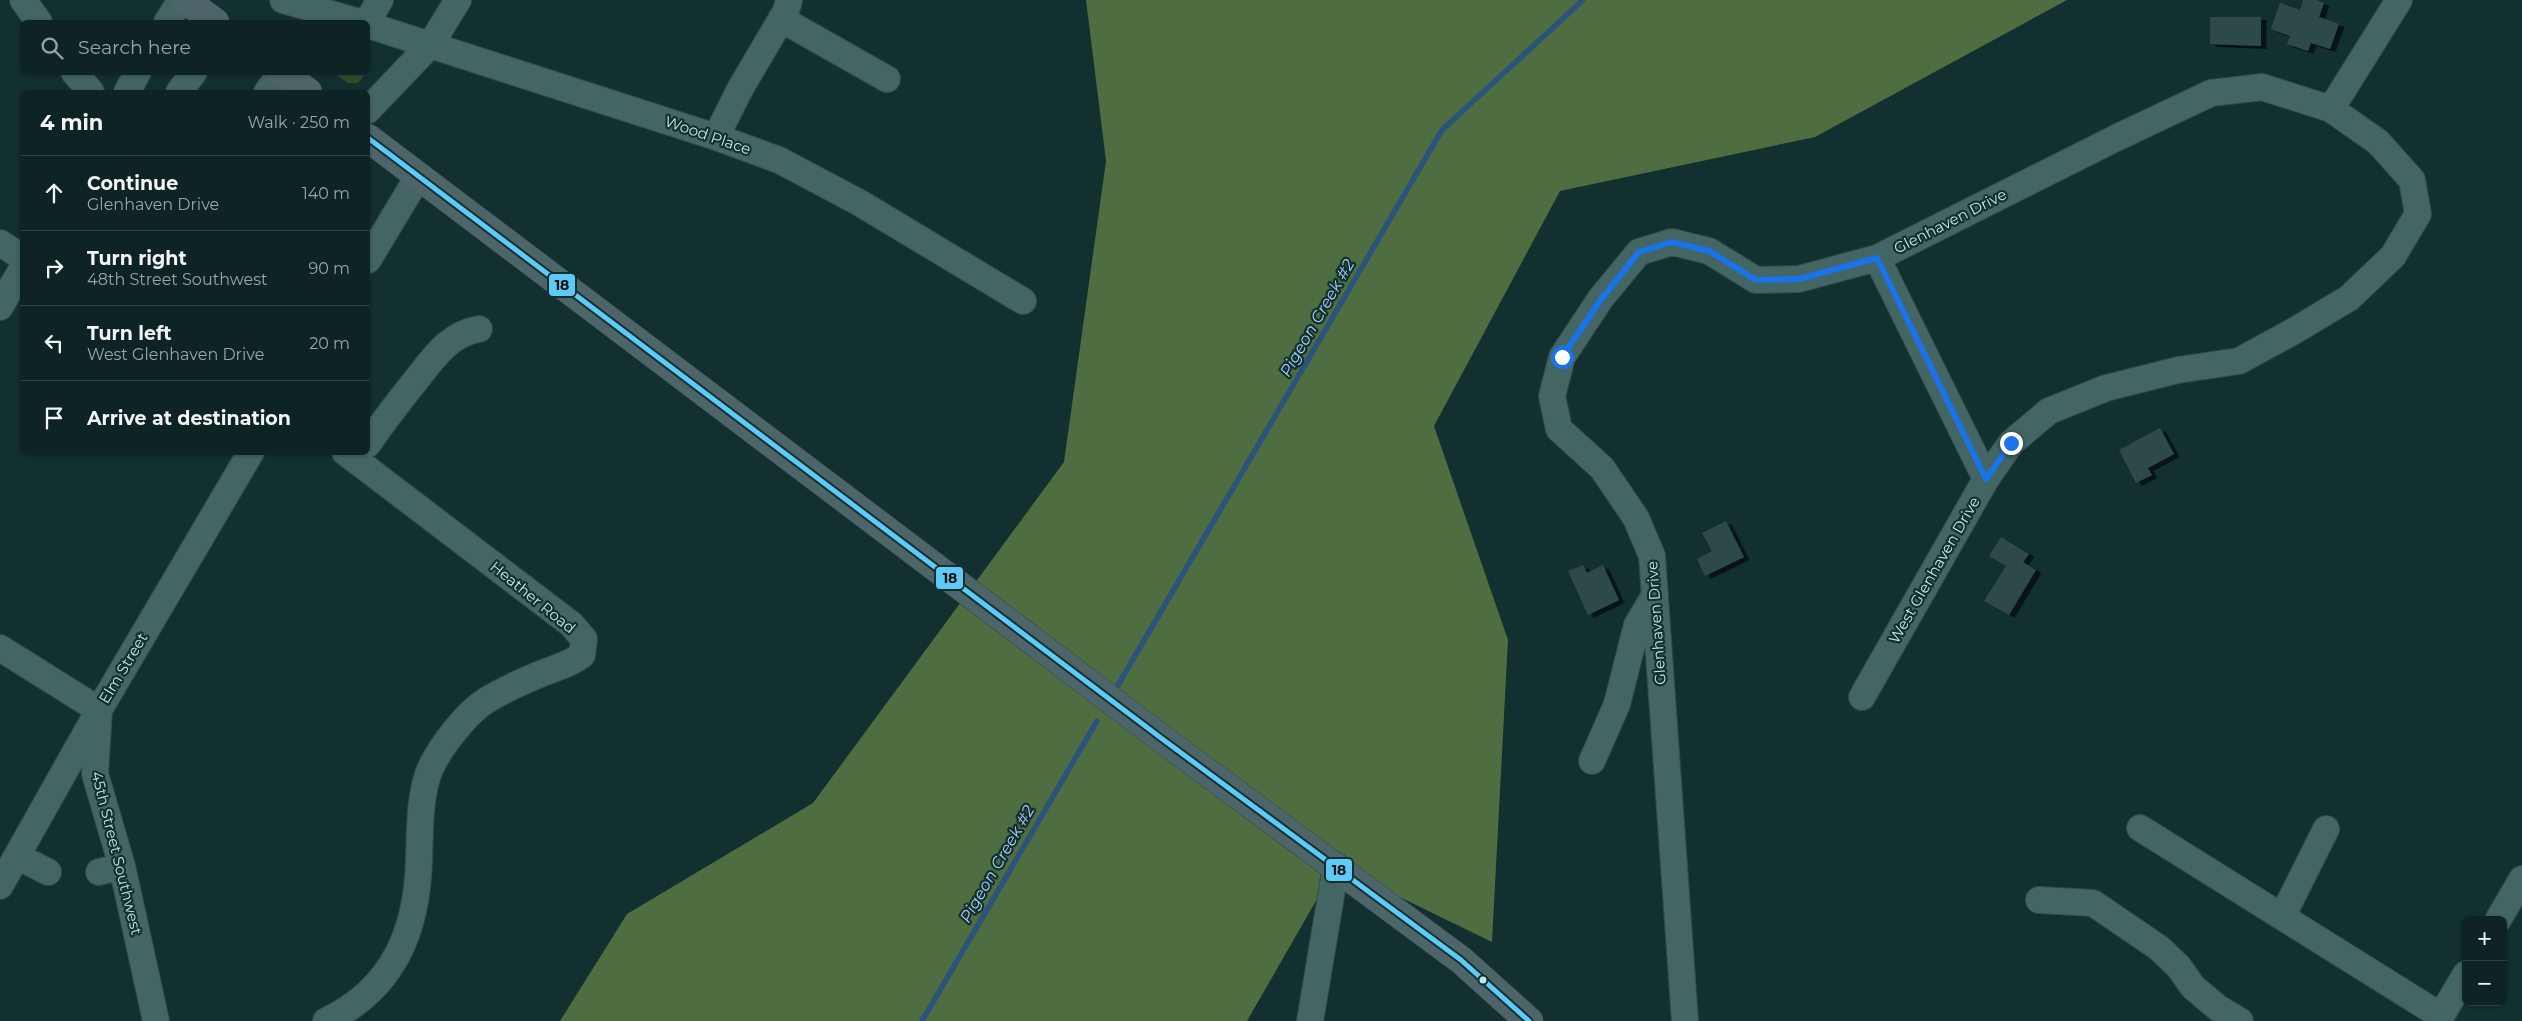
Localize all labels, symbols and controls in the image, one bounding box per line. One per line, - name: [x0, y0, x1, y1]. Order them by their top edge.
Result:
- search box: [20, 20, 370, 75]
- icon: search: [38, 34, 66, 62]
- text: Search here: [78, 36, 191, 59]
- text: 4 min: [40, 110, 103, 135]
- street label: Wood Place: [662, 111, 754, 159]
- text: Walk · 250 m: [247, 113, 350, 132]
- text: Continue: [87, 172, 178, 195]
- icon: ahead: [40, 179, 68, 207]
- text: 140 m: [302, 184, 350, 203]
- street label: Glenhaven Drive: [1890, 184, 2010, 258]
- text: Glenhaven Drive: [87, 195, 219, 214]
- text: Turn right: [87, 247, 187, 270]
- icon: right: [40, 254, 68, 282]
- water label: Pigeon Creek #2: [1276, 256, 1358, 380]
- text: 90 m: [308, 259, 350, 278]
- text: 48th Street Southwest: [87, 270, 268, 289]
- line badge: 18: [548, 273, 576, 297]
- text: 18: [555, 276, 569, 294]
- text: Turn left: [87, 322, 172, 345]
- icon: left: [40, 329, 68, 357]
- text: 20 m: [309, 334, 350, 353]
- text: West Glenhaven Drive: [87, 345, 264, 364]
- route start: [1551, 346, 1574, 369]
- icon: arrive: [40, 404, 68, 432]
- text: Arrive at destination: [87, 407, 291, 430]
- route end: [2000, 432, 2023, 455]
- street label: West Glenhaven Drive: [1884, 493, 1984, 647]
- street label: Heather Road: [486, 557, 580, 637]
- street label: Glenhaven Drive: [1642, 560, 1670, 686]
- line badge: 18: [935, 566, 964, 590]
- text: 18: [943, 569, 957, 587]
- street label: Elm Street: [94, 629, 152, 707]
- street label: 45th Street Southwest: [87, 769, 147, 937]
- water label: Pigeon Creek #2: [956, 802, 1038, 926]
- line badge: 18: [1325, 858, 1353, 882]
- text: 18: [1332, 861, 1346, 879]
- map controls: [2462, 916, 2507, 1006]
- button: +: [2462, 916, 2507, 961]
- button: −: [2462, 961, 2507, 1006]
- unlabelled marker: [1478, 975, 1488, 985]

